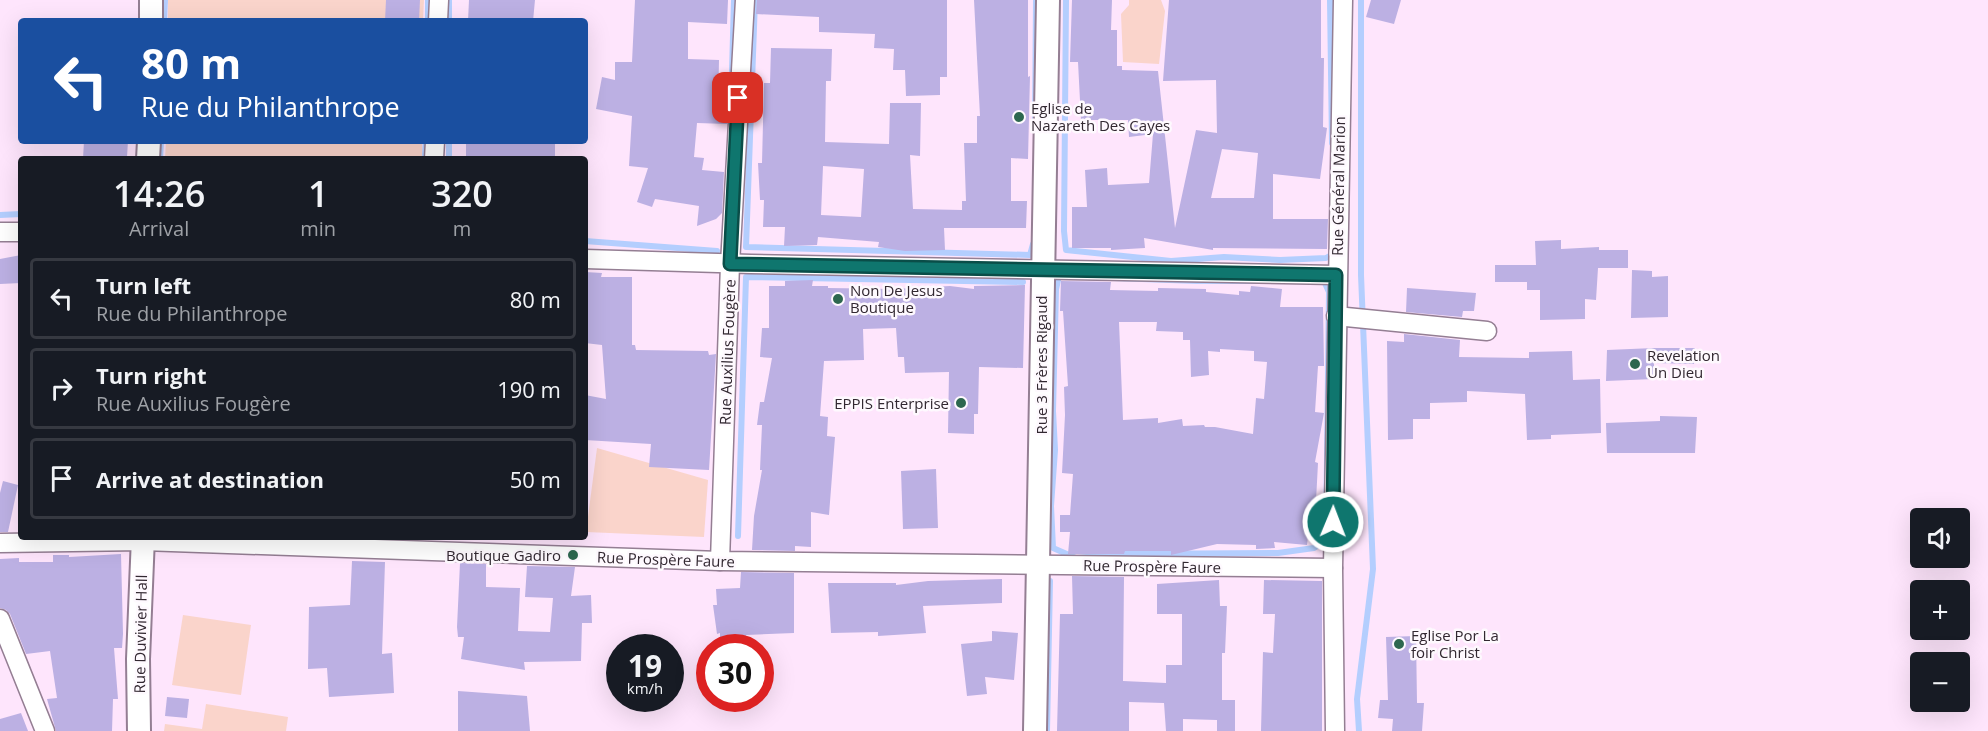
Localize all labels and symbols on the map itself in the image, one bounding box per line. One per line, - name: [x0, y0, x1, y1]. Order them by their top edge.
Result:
- pin: [712, 72, 763, 123]
- place label: Eglise de Nazareth Des Cayes: [1031, 98, 1170, 135]
- marker: Eglise de Nazareth Des Cayes: [1012, 110, 1026, 124]
- street label: Rue Général Marion: [1327, 116, 1349, 256]
- street label: Rue Auxilius Fougère: [714, 279, 740, 425]
- place label: Non De Jesus Boutique: [850, 280, 943, 317]
- marker: Non De Jesus Boutique: [831, 292, 845, 306]
- street label: Rue 3 Frères Rigaud: [1031, 295, 1051, 435]
- place label: Revelation Un Dieu: [1647, 345, 1720, 382]
- marker: Revelation Un Dieu: [1628, 357, 1642, 371]
- place label: EPPIS Enterprise: [834, 393, 949, 413]
- marker: EPPIS Enterprise: [954, 396, 968, 410]
- position arrow: [1301, 490, 1365, 554]
- place label: Boutique Gadiro: [446, 545, 561, 565]
- street label: Rue Prospère Faure: [597, 547, 735, 571]
- marker: Boutique Gadiro: [566, 548, 580, 562]
- street label: Rue Prospère Faure: [1083, 555, 1221, 577]
- street label: Rue Duvivier Hall: [129, 574, 151, 694]
- place label: Eglise Por La foir Christ: [1411, 625, 1499, 662]
- speed limit sign: 30: [696, 634, 774, 712]
- marker: Eglise Por La foir Christ: [1392, 637, 1406, 651]

